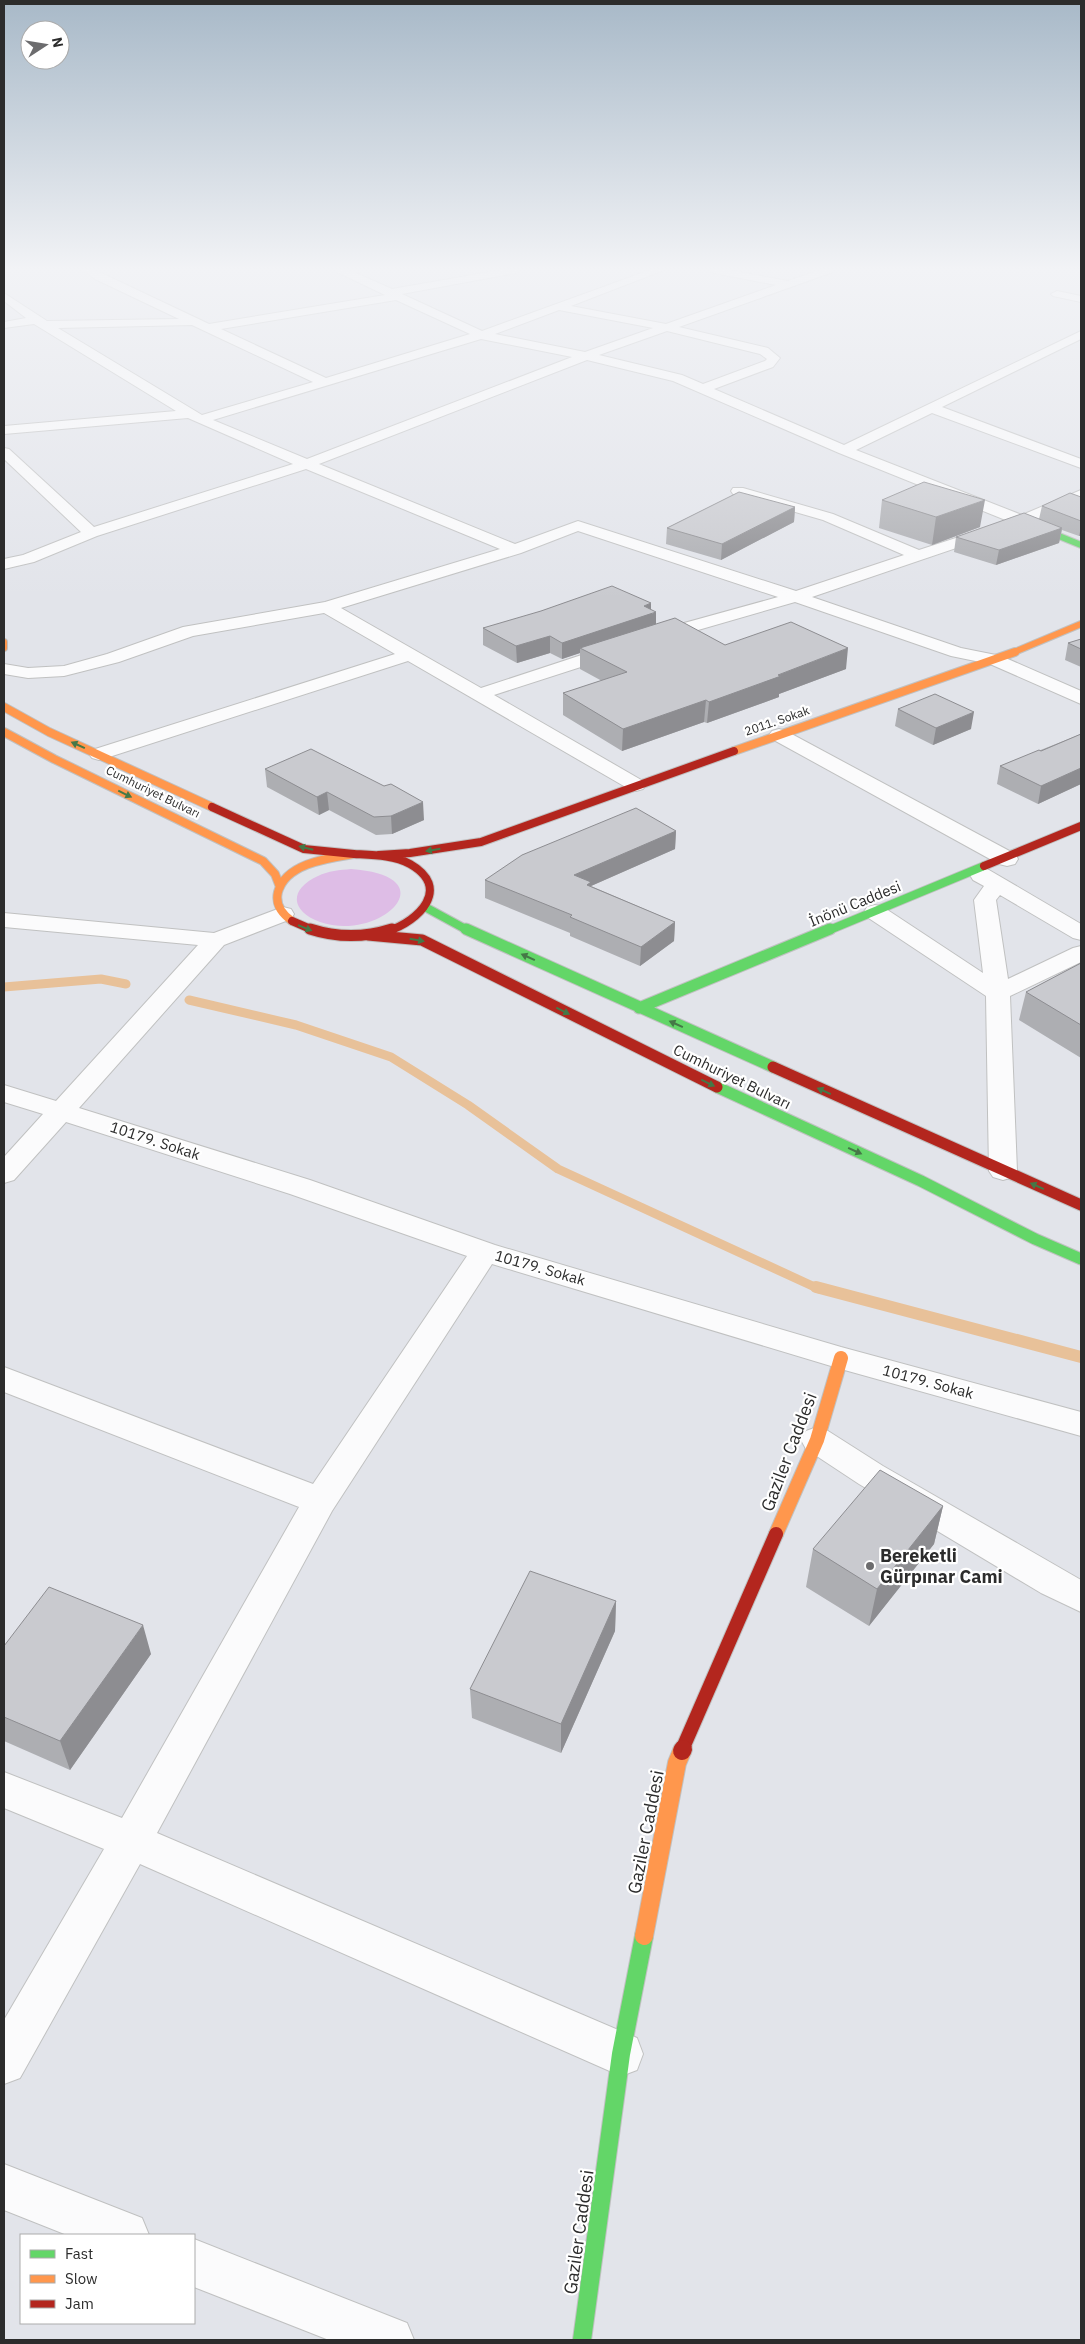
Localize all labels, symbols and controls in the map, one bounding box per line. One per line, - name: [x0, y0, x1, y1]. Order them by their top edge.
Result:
- north arrow: [20, 20, 70, 70]
- text: N: [48, 35, 68, 49]
- street label: 2011. Sokak: [742, 702, 812, 739]
- one-way arrow: [71, 741, 85, 749]
- street label: Cumhuriyet Bulvarı: [104, 762, 203, 821]
- one-way arrow: [118, 790, 132, 798]
- one-way arrow: [298, 844, 314, 852]
- one-way arrow: [424, 846, 440, 854]
- street label: İnönü Caddesi: [806, 876, 904, 931]
- one-way arrow: [298, 924, 312, 932]
- one-way arrow: [409, 936, 425, 944]
- one-way arrow: [521, 953, 535, 961]
- one-way arrow: [555, 1007, 570, 1015]
- one-way arrow: [669, 1020, 683, 1028]
- street label: Cumhuriyet Bulvarı: [670, 1040, 794, 1113]
- one-way arrow: [701, 1079, 715, 1087]
- one-way arrow: [817, 1086, 831, 1094]
- street label: 10179. Sokak: [108, 1117, 203, 1164]
- one-way arrow: [848, 1148, 862, 1156]
- one-way arrow: [1030, 1181, 1044, 1189]
- street label: 10179. Sokak: [493, 1246, 588, 1290]
- street label: 10179. Sokak: [881, 1360, 976, 1403]
- street label: Gaziler Caddesi: [755, 1389, 822, 1514]
- place label: Bereketli Gürpınar Cami: [880, 1544, 1003, 1588]
- marker: Bereketli Gürpınar Cami: [864, 1560, 876, 1572]
- street label: Gaziler Caddesi: [622, 1768, 669, 1896]
- street label: Gaziler Caddesi: [558, 2168, 599, 2296]
- legend: [20, 2234, 195, 2324]
- text: Fast: [65, 2244, 93, 2263]
- text: Slow: [65, 2269, 98, 2288]
- text: Jam: [65, 2294, 94, 2313]

